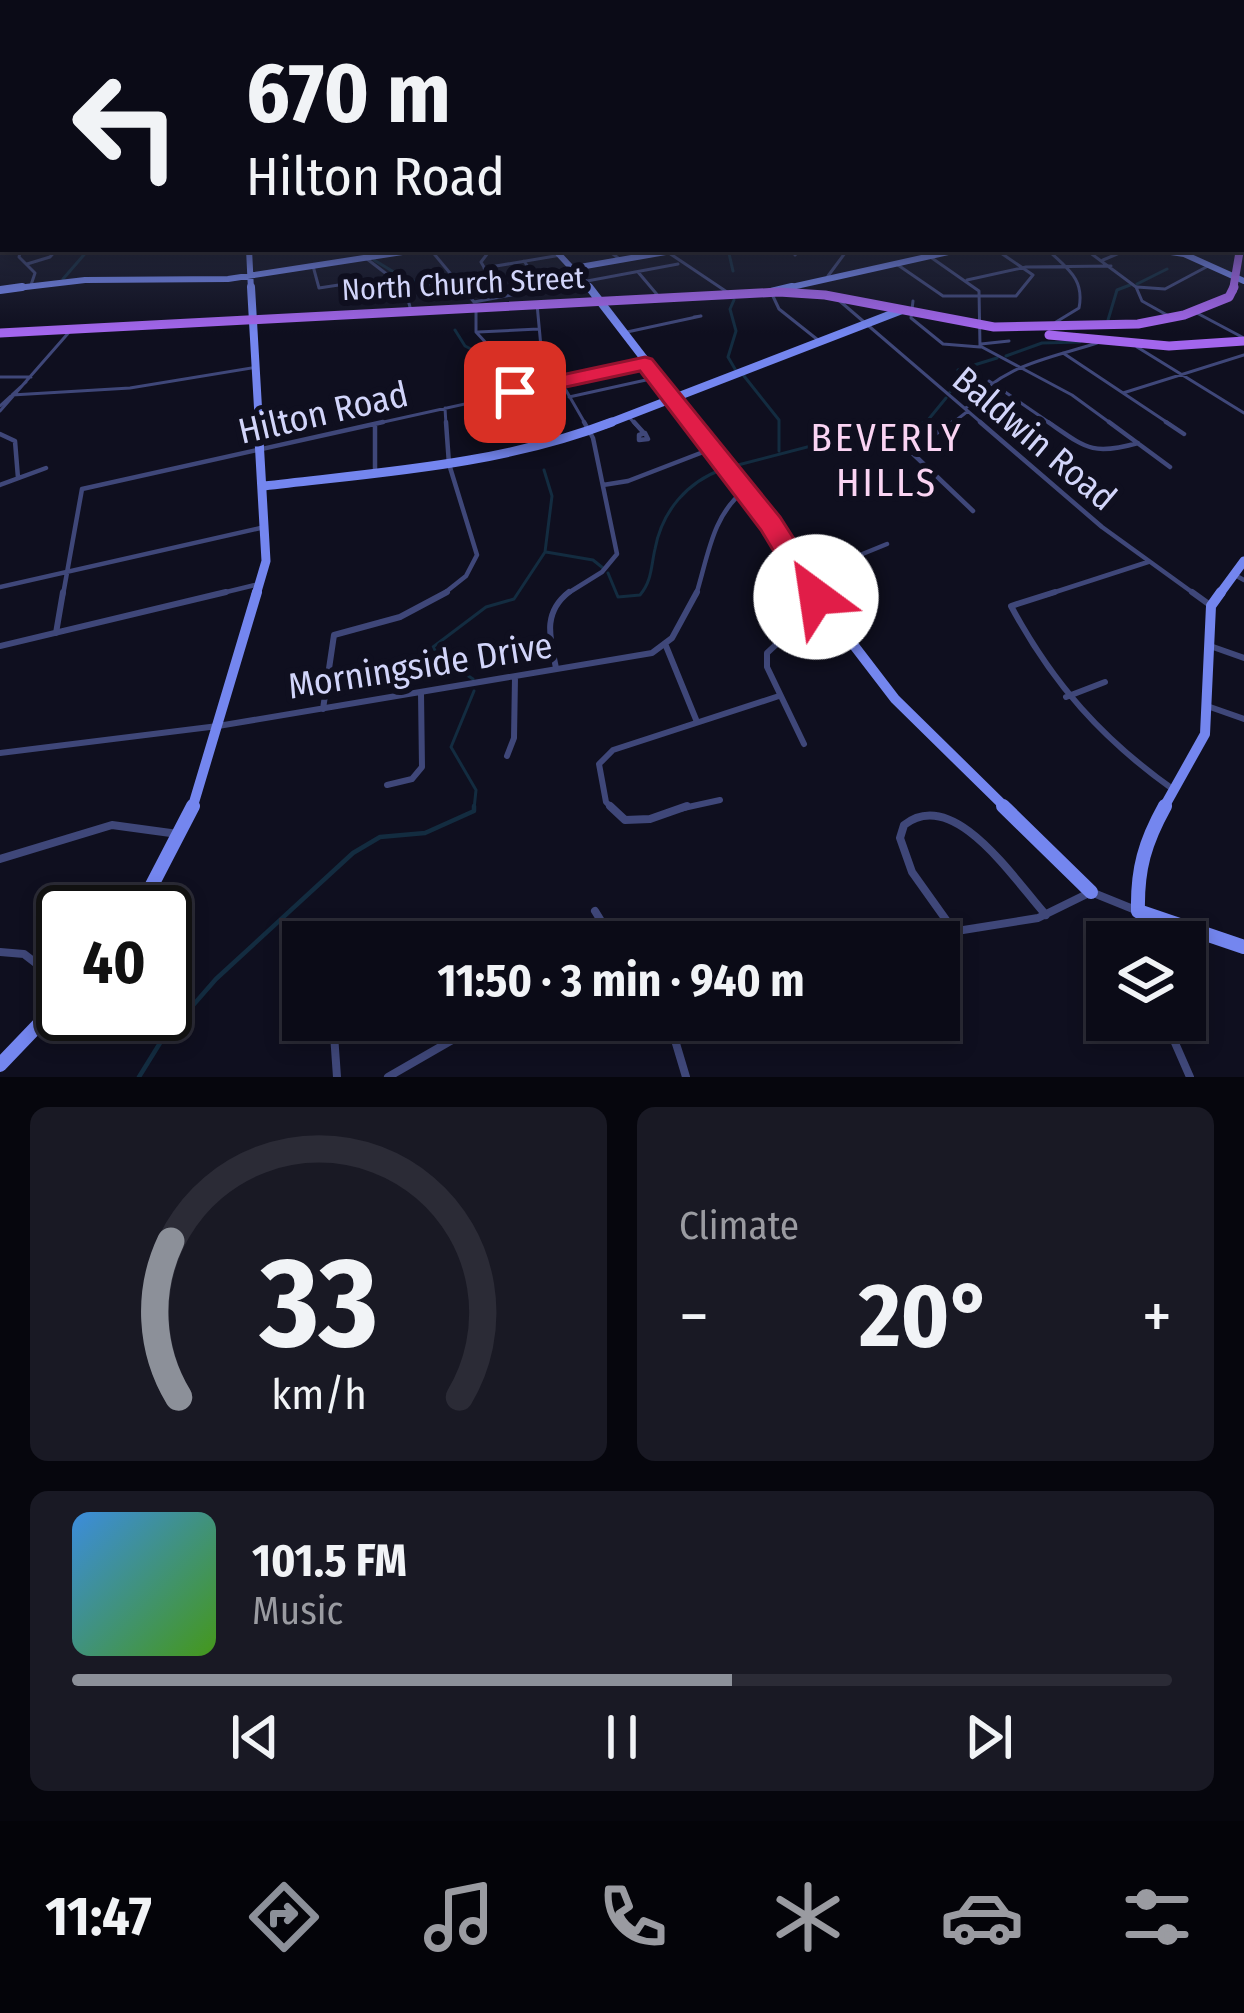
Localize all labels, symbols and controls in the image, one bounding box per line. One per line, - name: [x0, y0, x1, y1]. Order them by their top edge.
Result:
- text: 670 m: [246, 43, 451, 144]
- icon: left: [48, 48, 204, 204]
- text: Hilton Road: [246, 145, 505, 209]
- street label: North Church Street: [341, 260, 585, 308]
- pin: [464, 341, 566, 443]
- street label: Baldwin Road: [943, 358, 1125, 520]
- icon: arrive: [482, 359, 548, 425]
- street label: Hilton Road: [234, 372, 412, 454]
- district label: BEVERLY HILLS: [810, 415, 964, 506]
- position arrow: [753, 534, 879, 660]
- street label: Morningside Drive: [285, 623, 555, 709]
- speed limit sign: 40: [36, 885, 192, 1041]
- map controls: [1086, 921, 1206, 1041]
- button: layers: [1086, 921, 1206, 1041]
- text: 11:50 · 3 min · 940 m: [437, 954, 805, 1008]
- text: Climate: [679, 1203, 799, 1249]
- text: 33: [258, 1229, 378, 1379]
- text: 20°: [859, 1262, 992, 1370]
- text: −: [679, 1277, 709, 1356]
- text: +: [1142, 1277, 1172, 1356]
- text: km/h: [271, 1369, 366, 1420]
- text: 101.5 FM: [252, 1534, 407, 1588]
- text: Music: [252, 1588, 343, 1634]
- icon: previous: [222, 1704, 288, 1770]
- icon: pause: [589, 1704, 655, 1770]
- icon: next: [956, 1704, 1022, 1770]
- icon: directions: [242, 1875, 326, 1959]
- icon: music: [417, 1875, 501, 1959]
- icon: phone: [591, 1875, 675, 1959]
- icon: climate: [766, 1875, 850, 1959]
- icon: car: [940, 1875, 1024, 1959]
- icon: filters: [1115, 1875, 1199, 1959]
- text: 11:47: [45, 1885, 152, 1949]

